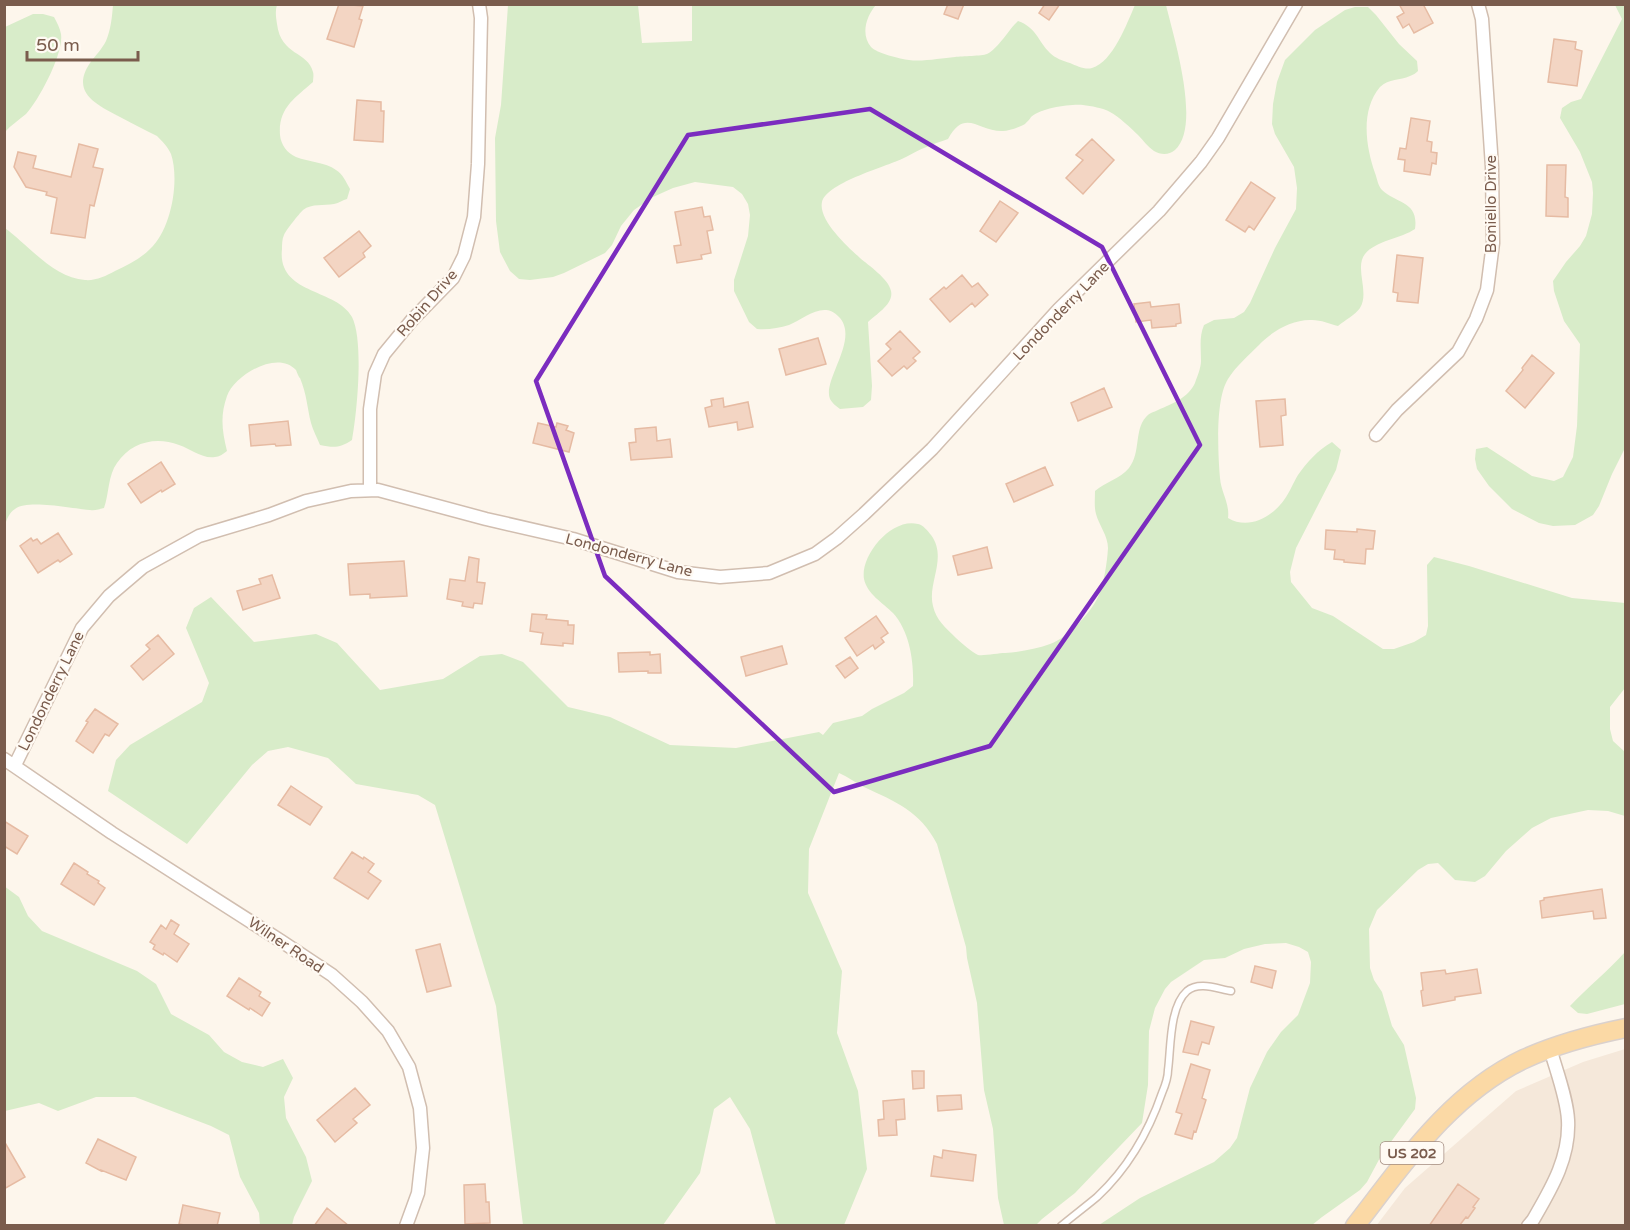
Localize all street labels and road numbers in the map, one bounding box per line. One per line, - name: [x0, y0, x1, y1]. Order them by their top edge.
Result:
- street label: Boniello Drive: [1482, 155, 1500, 253]
- street label: Londonderry Lane: [1009, 258, 1113, 364]
- street label: Robin Drive: [393, 266, 461, 340]
- street label: Londonderry Lane: [564, 529, 694, 581]
- street label: Londonderry Lane: [14, 628, 88, 754]
- street label: Wilner Road: [245, 913, 327, 977]
- road number: US 202: [1380, 1142, 1444, 1164]

